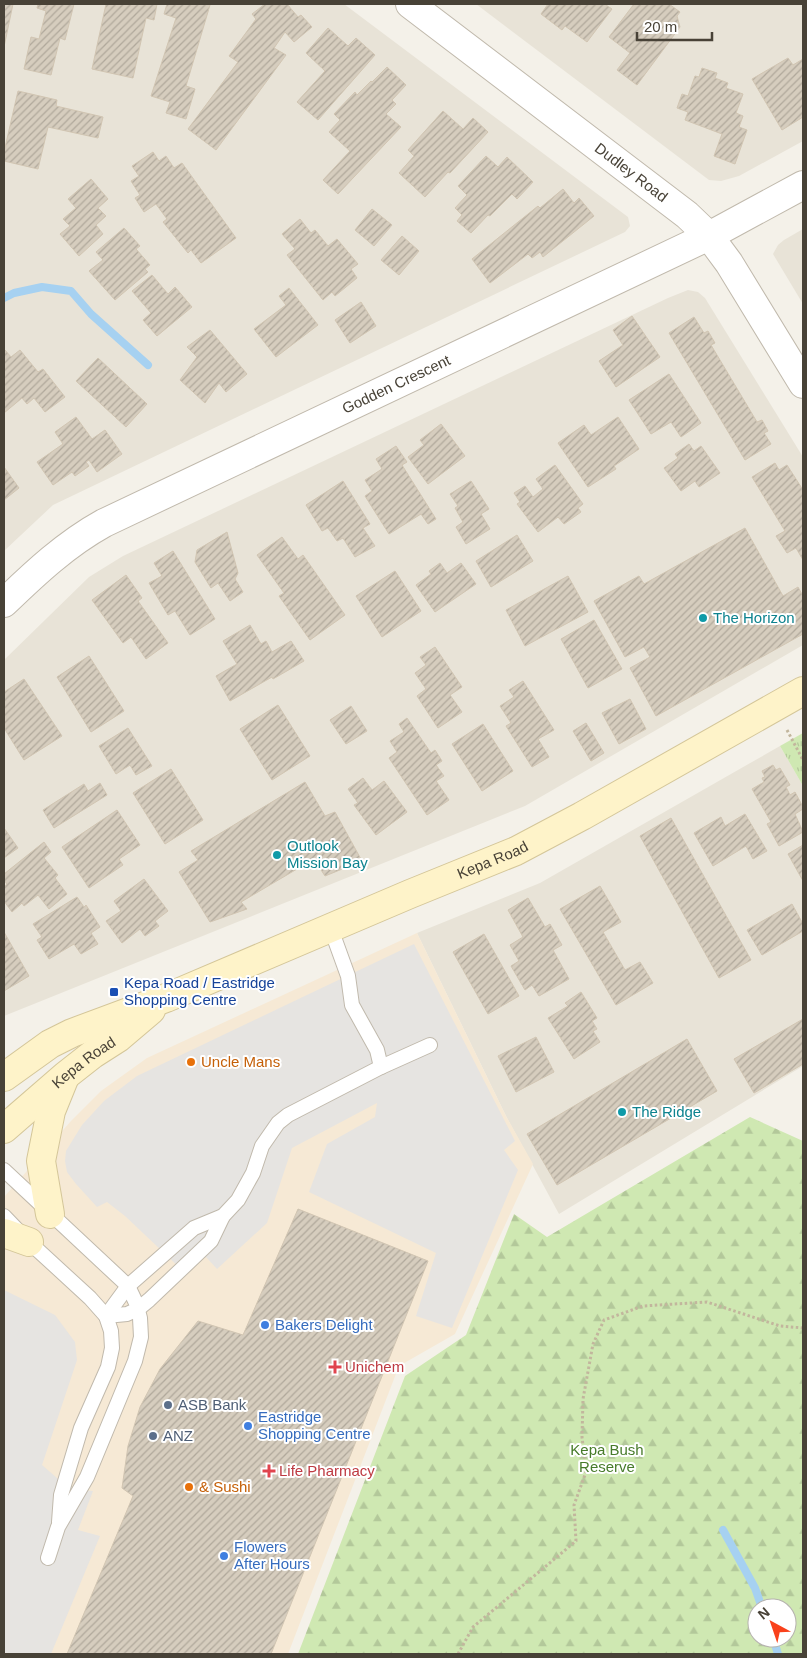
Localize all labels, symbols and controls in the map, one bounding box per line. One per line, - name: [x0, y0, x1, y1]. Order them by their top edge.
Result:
- scale bar: [637, 10, 712, 42]
- text: 20 m: [644, 18, 677, 35]
- street label: Dudley Road: [592, 139, 671, 205]
- street label: Godden Crescent: [339, 351, 454, 417]
- place label: The Horizon: [713, 609, 795, 626]
- marker: The Horizon: [697, 612, 709, 624]
- place label: Outlook Mission Bay: [287, 837, 368, 871]
- street label: Kepa Road: [455, 837, 531, 882]
- marker: Outlook Mission Bay: [271, 849, 283, 861]
- place label: Kepa Road / Eastridge Shopping Centre: [124, 974, 275, 1008]
- marker: Kepa Road / Eastridge Shopping Centre: [108, 986, 120, 998]
- street label: Kepa Road: [48, 1033, 118, 1091]
- place label: Uncle Mans: [201, 1053, 280, 1070]
- marker: Uncle Mans: [185, 1056, 197, 1068]
- place label: The Ridge: [632, 1103, 701, 1120]
- marker: The Ridge: [616, 1106, 628, 1118]
- place label: Bakers Delight: [275, 1316, 373, 1333]
- marker: Bakers Delight: [259, 1319, 271, 1331]
- place label: Unichem: [345, 1358, 404, 1375]
- marker: Unichem: [329, 1361, 341, 1373]
- place label: ASB Bank: [178, 1396, 247, 1413]
- marker: ASB Bank: [162, 1399, 174, 1411]
- place label: Eastridge Shopping Centre: [258, 1408, 371, 1442]
- marker: Eastridge Shopping Centre: [242, 1420, 254, 1432]
- place label: ANZ: [163, 1427, 193, 1444]
- marker: ANZ: [147, 1430, 159, 1442]
- park label: Kepa Bush Reserve: [570, 1441, 644, 1475]
- place label: Life Pharmacy: [279, 1462, 375, 1479]
- marker: Life Pharmacy: [263, 1465, 275, 1477]
- place label: & Sushi: [199, 1478, 251, 1495]
- marker: & Sushi: [183, 1481, 195, 1493]
- place label: Flowers After Hours: [234, 1538, 310, 1572]
- marker: Flowers After Hours: [218, 1550, 230, 1562]
- north arrow: [747, 1598, 797, 1648]
- text: N: [755, 1604, 773, 1622]

